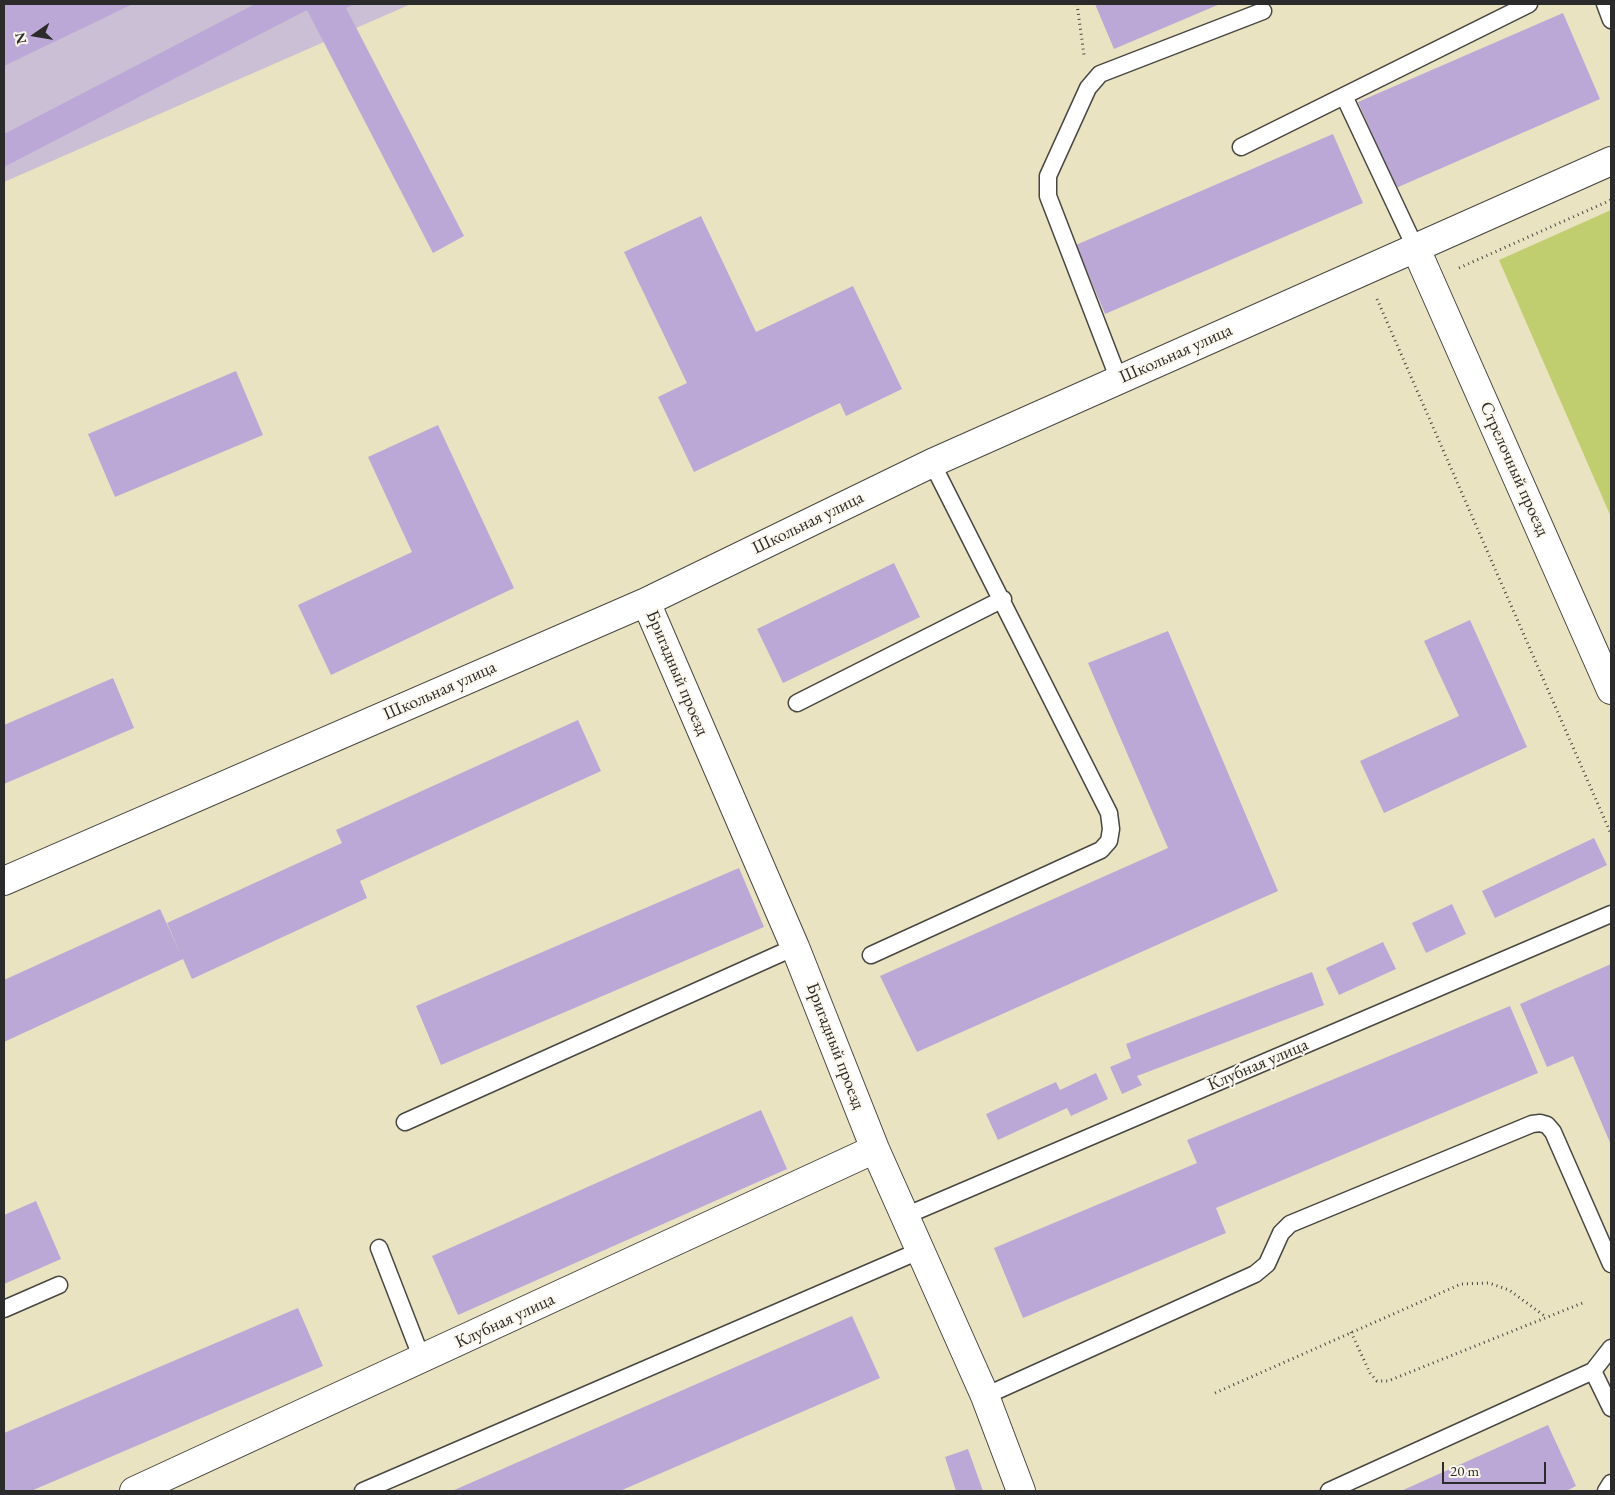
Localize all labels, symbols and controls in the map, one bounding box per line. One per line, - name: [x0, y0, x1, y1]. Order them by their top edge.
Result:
- north arrow: [10, 10, 60, 60]
- text: N: [10, 31, 30, 46]
- street label: Школьная улица: [1116, 319, 1236, 389]
- street label: Стрелочный проезд: [1475, 398, 1553, 540]
- street label: Школьная улица: [749, 487, 867, 559]
- street label: Бригадный проезд: [641, 607, 713, 739]
- street label: Школьная улица: [380, 656, 500, 726]
- street label: Бригадный проезд: [801, 980, 869, 1112]
- street label: Клубная улица: [1204, 1034, 1312, 1096]
- street label: Клубная улица: [452, 1289, 558, 1353]
- scale bar: [1445, 1452, 1549, 1484]
- text: 20 m: [1450, 1461, 1479, 1480]

